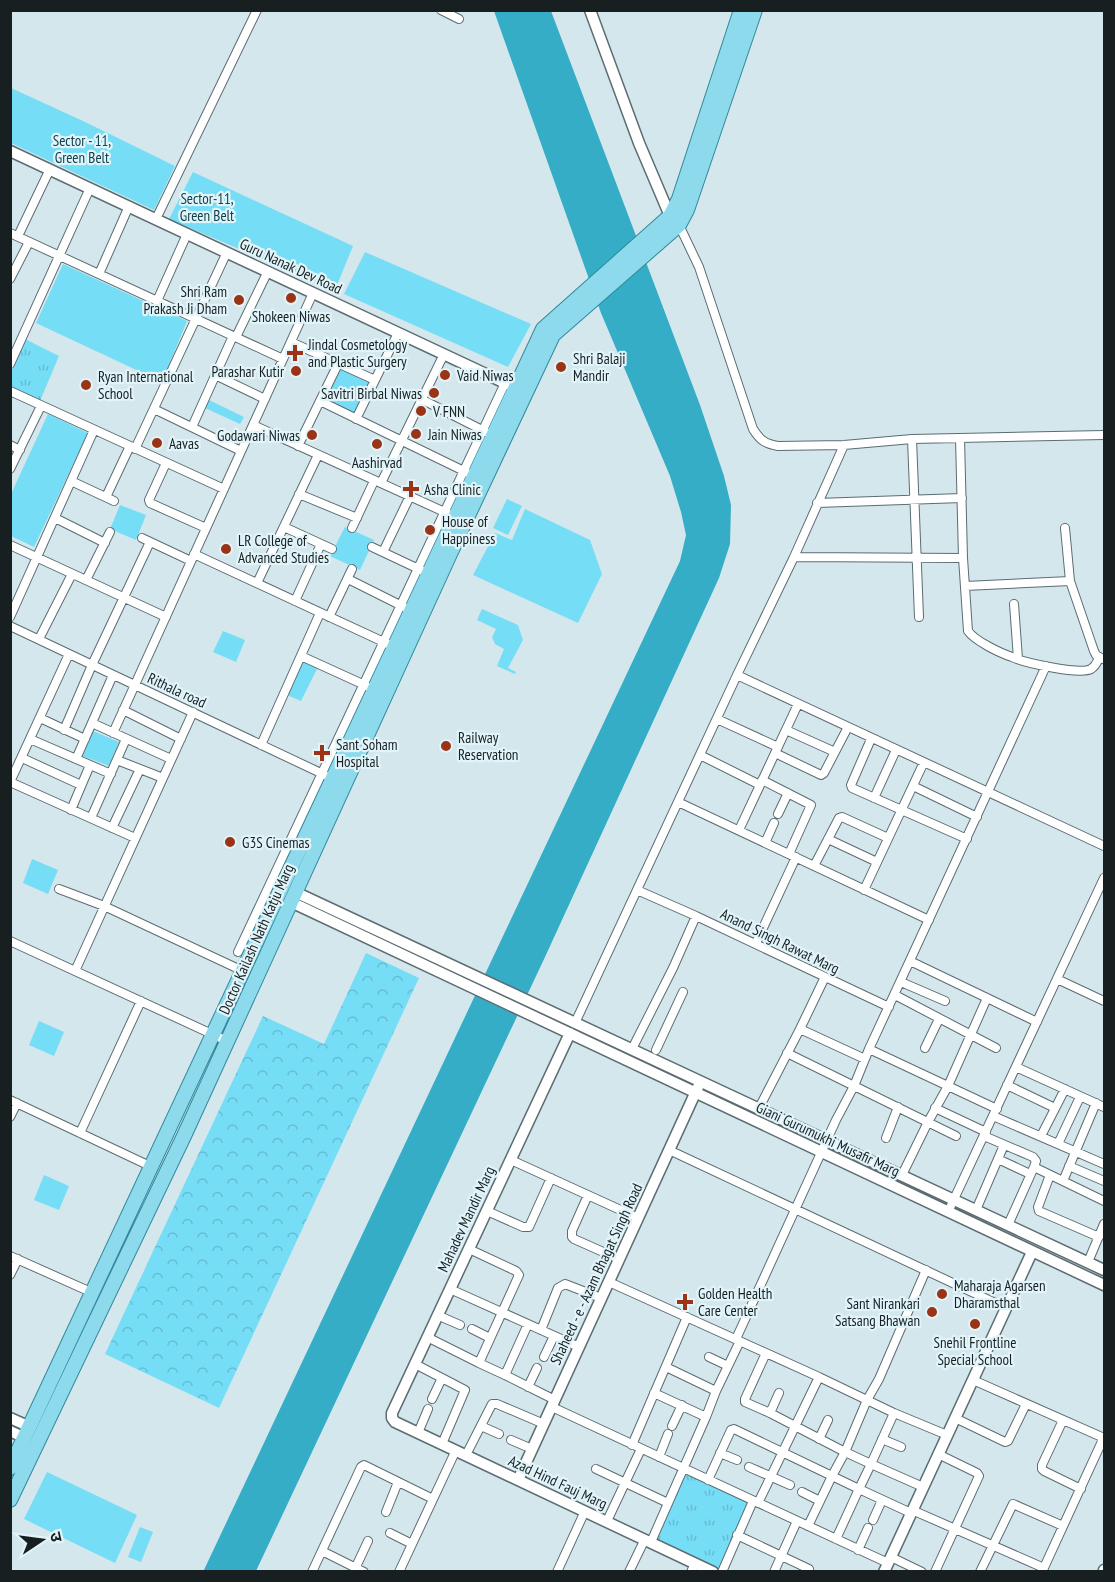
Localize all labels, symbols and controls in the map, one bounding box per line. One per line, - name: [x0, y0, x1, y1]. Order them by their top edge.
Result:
- park label: Sector - 11, Green Belt: [53, 131, 111, 167]
- park label: Sector-11, Green Belt: [180, 189, 234, 225]
- street label: Guru Nanak Dev Road: [237, 234, 345, 298]
- place label: Shri Ram Prakash Ji Dham: [144, 282, 227, 318]
- marker: Shokeen Niwas: [284, 291, 298, 305]
- marker: Shri Ram Prakash Ji Dham: [232, 293, 246, 307]
- place label: Shokeen Niwas: [252, 307, 330, 326]
- place label: Jindal Cosmetology and Plastic Surgery: [307, 335, 408, 371]
- marker: Jindal Cosmetology and Plastic Surgery: [286, 344, 304, 362]
- place label: Shri Balaji Mandir: [573, 349, 626, 385]
- marker: Shri Balaji Mandir: [554, 360, 568, 374]
- place label: Parashar Kutir: [211, 362, 285, 381]
- marker: Parashar Kutir: [289, 364, 303, 378]
- place label: Vaid Niwas: [456, 366, 514, 385]
- place label: Ryan International School: [98, 367, 194, 403]
- marker: Vaid Niwas: [438, 368, 452, 382]
- marker: Ryan International School: [79, 378, 93, 392]
- place label: Savitri Birbal Niwas: [321, 384, 422, 403]
- marker: Savitri Birbal Niwas: [427, 386, 441, 400]
- place label: V FNN: [432, 402, 465, 421]
- marker: V FNN: [414, 404, 428, 418]
- place label: Jain Niwas: [427, 425, 482, 444]
- place label: Godawari Niwas: [217, 426, 300, 445]
- marker: Jain Niwas: [409, 427, 423, 441]
- marker: Godawari Niwas: [305, 428, 319, 442]
- place label: Aavas: [169, 434, 199, 453]
- marker: Aavas: [150, 436, 164, 450]
- marker: Aashirvad: [370, 437, 384, 451]
- place label: Aashirvad: [352, 453, 402, 472]
- marker: Asha Clinic: [402, 480, 420, 498]
- place label: Asha Clinic: [424, 480, 481, 499]
- place label: House of Happiness: [442, 512, 495, 548]
- marker: House of Happiness: [423, 523, 437, 537]
- place label: LR College of Advanced Studies: [238, 531, 329, 567]
- marker: LR College of Advanced Studies: [219, 542, 233, 556]
- street label: Rithala road: [144, 668, 210, 712]
- place label: Railway Reservation: [458, 728, 518, 764]
- place label: Sant Soham Hospital: [336, 735, 398, 771]
- marker: Railway Reservation: [439, 739, 453, 753]
- marker: Sant Soham Hospital: [313, 744, 331, 762]
- place label: G3S Cinemas: [242, 833, 309, 852]
- marker: G3S Cinemas: [223, 835, 237, 849]
- street label: Doctor Kailash Nath Katju Marg: [214, 861, 298, 1017]
- street label: Anand Singh Rawat Marg: [717, 904, 843, 978]
- street label: Giani Gurumukhi Musafir Marg: [753, 1097, 903, 1181]
- street label: Mahadev Mandir Marg: [433, 1163, 499, 1275]
- street label: Shaheed - e - Azam Bhagat Singh Road: [546, 1180, 646, 1368]
- place label: Maharaja Agarsen Dharamsthal: [954, 1276, 1046, 1312]
- place label: Golden Health Care Center: [698, 1284, 772, 1320]
- marker: Maharaja Agarsen Dharamsthal: [935, 1287, 949, 1301]
- marker: Golden Health Care Center: [676, 1293, 694, 1311]
- place label: Sant Nirankari Satsang Bhawan: [835, 1294, 920, 1330]
- marker: Sant Nirankari Satsang Bhawan: [925, 1305, 939, 1319]
- marker: Snehil Frontline Special School: [968, 1317, 982, 1331]
- place label: Snehil Frontline Special School: [934, 1333, 1016, 1369]
- street label: Azad Hind Fauj Marg: [506, 1451, 610, 1513]
- north arrow: [12, 1510, 72, 1570]
- text: उ: [46, 1530, 68, 1544]

